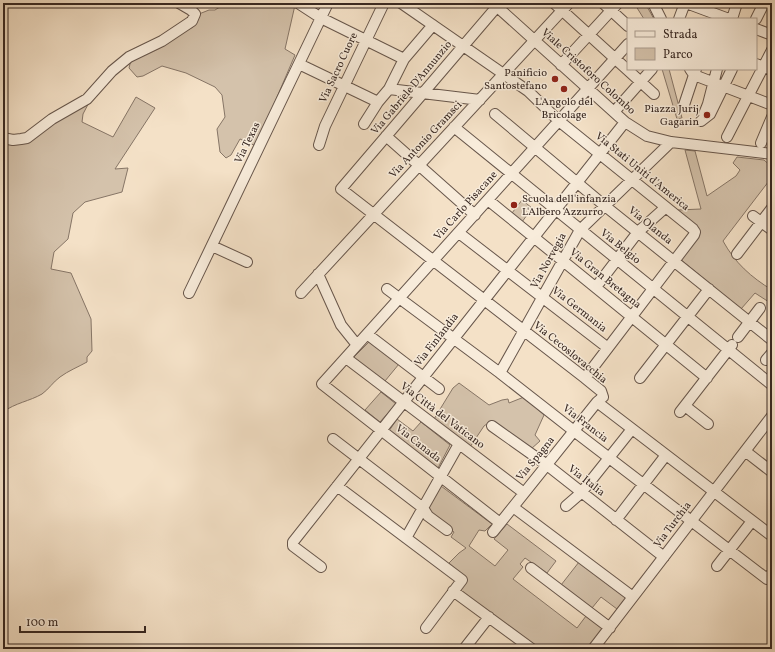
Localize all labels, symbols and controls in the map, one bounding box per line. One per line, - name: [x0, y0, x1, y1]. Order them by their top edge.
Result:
- legend: [627, 18, 757, 70]
- street label: Viale Cristoforo Colombo: [538, 26, 638, 118]
- text: Strada: [663, 27, 698, 43]
- street label: Via Sacro Cuore: [316, 30, 362, 106]
- street label: Via Gabriele D'Annunzio: [368, 38, 456, 138]
- text: Parco: [663, 47, 693, 63]
- place label: Panificio Santostefano: [484, 66, 547, 94]
- marker: Panificio Santostefano: [550, 74, 560, 84]
- marker: L'Angolo del Bricolage: [559, 84, 569, 94]
- place label: L'Angolo del Bricolage: [535, 95, 593, 123]
- street label: Via Antonio Gramsci: [386, 98, 466, 182]
- place label: Piazza Jurij Gagarin: [644, 102, 699, 130]
- marker: Piazza Jurij Gagarin: [702, 110, 712, 120]
- street label: Via Texas: [232, 119, 265, 166]
- street label: Via Stati Uniti d'America: [592, 129, 693, 215]
- street label: Via Carlo Pisacane: [431, 168, 501, 244]
- place label: Scuola dell'infanzia L'Albero Azzurro: [522, 192, 616, 220]
- marker: Scuola dell'infanzia L'Albero Azzurro: [509, 200, 519, 210]
- street label: Via Olanda: [625, 203, 676, 249]
- street label: Via Belgio: [597, 226, 644, 268]
- street label: Via Norvegia: [527, 230, 571, 292]
- street label: Via Gran Bretagna: [566, 245, 645, 313]
- street label: Via Germania: [548, 284, 610, 337]
- street label: Via Finlandia: [411, 310, 463, 370]
- street label: Via Cecoslovacchia: [530, 319, 611, 388]
- street label: Via Città del Vaticano: [397, 379, 487, 453]
- street label: Via Francia: [559, 401, 611, 447]
- street label: Via Canada: [392, 421, 444, 467]
- street label: Via Spagna: [513, 433, 559, 485]
- street label: Via Italia: [564, 462, 608, 501]
- street label: Via Turchia: [651, 498, 696, 551]
- scale bar: [20, 608, 145, 634]
- text: 100 m: [26, 615, 59, 631]

